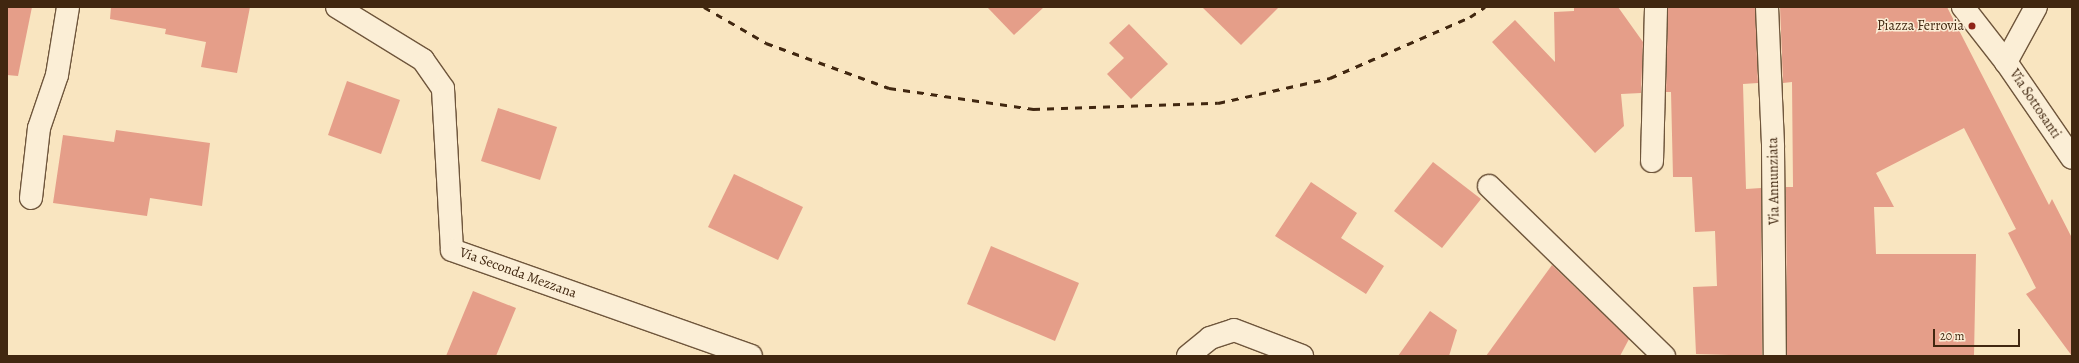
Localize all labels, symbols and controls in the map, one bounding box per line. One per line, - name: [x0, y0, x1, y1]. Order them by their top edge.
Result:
- place label: Piazza Ferrovia: [1877, 18, 1964, 34]
- marker: Piazza Ferrovia: [1967, 21, 1977, 31]
- street label: Via Sottosanti: [2006, 66, 2064, 142]
- street label: Via Annunziata: [1765, 137, 1783, 225]
- street label: Via Seconda Mezzana: [457, 244, 579, 302]
- scale bar: [1935, 321, 2022, 347]
- text: 20 m: [1940, 328, 1964, 344]

